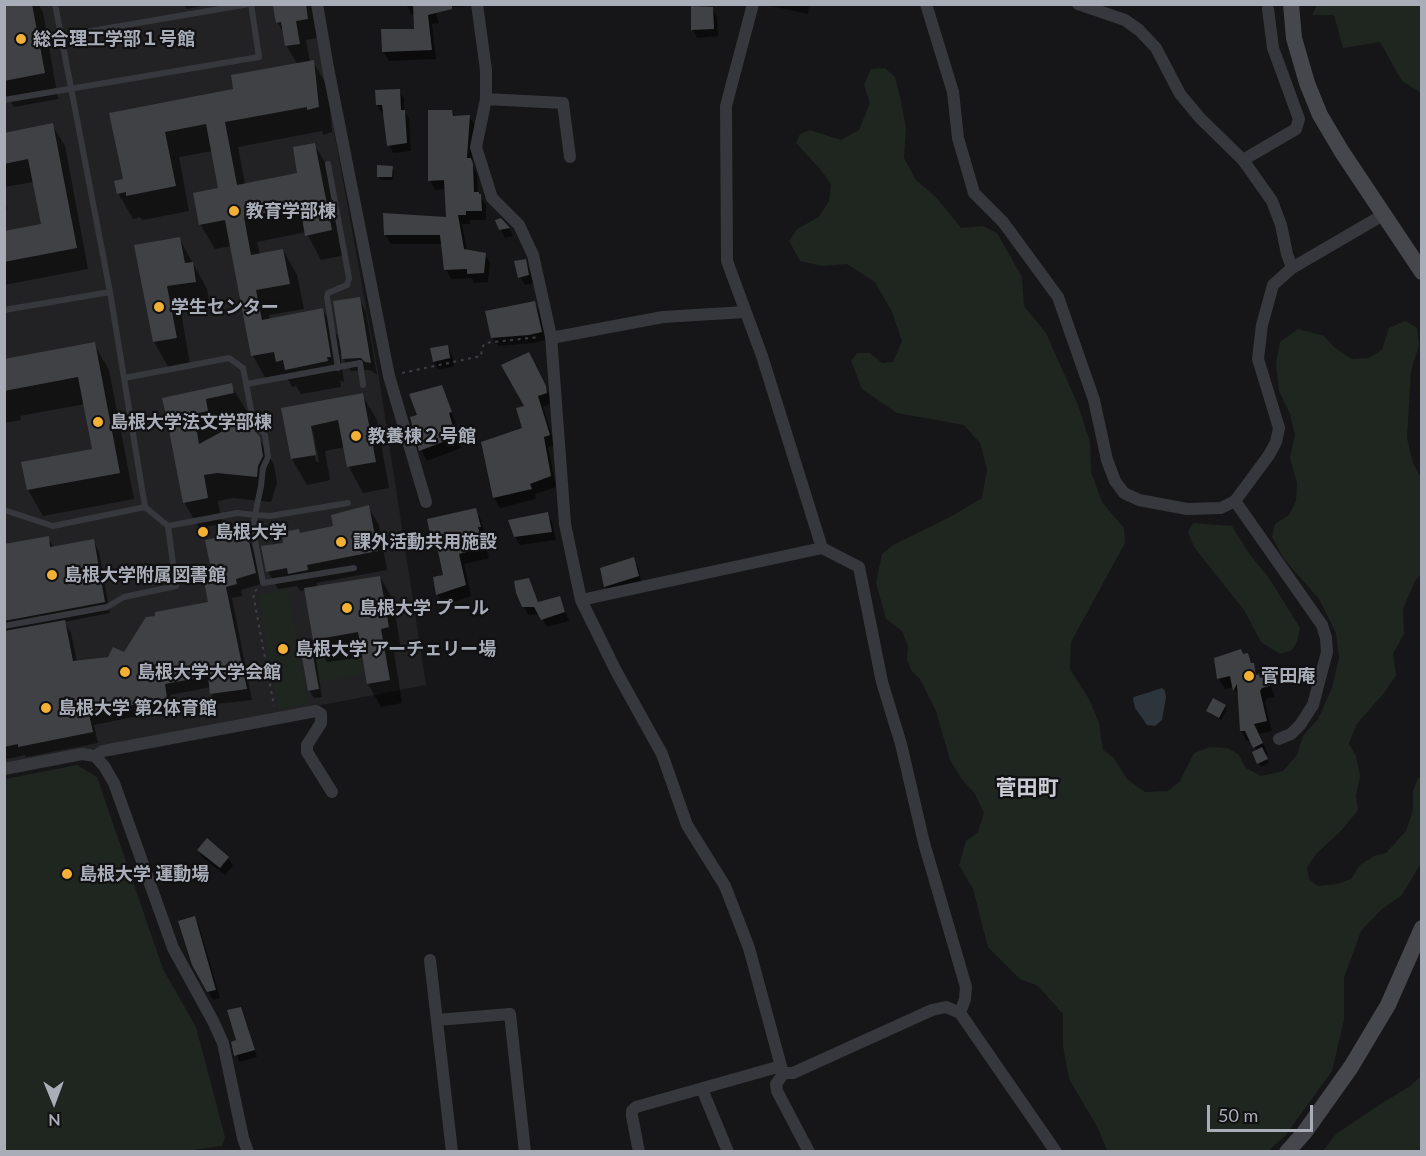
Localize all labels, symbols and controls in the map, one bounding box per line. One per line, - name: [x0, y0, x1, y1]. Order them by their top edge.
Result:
- place label: 総合理工学部１号館: [33, 28, 195, 50]
- marker: 総合理工学部１号館: [14, 32, 28, 46]
- place label: 教育学部棟: [246, 200, 336, 222]
- marker: 教育学部棟: [227, 204, 241, 218]
- place label: 学生センター: [171, 296, 279, 318]
- marker: 学生センター: [152, 300, 166, 314]
- place label: 島根大学法文学部棟: [110, 411, 272, 433]
- marker: 島根大学法文学部棟: [91, 415, 105, 429]
- place label: 教養棟２号館: [368, 425, 476, 447]
- marker: 教養棟２号館: [349, 429, 363, 443]
- place label: 島根大学: [215, 521, 287, 543]
- marker: 島根大学: [196, 525, 210, 539]
- place label: 課外活動共用施設: [353, 531, 497, 553]
- marker: 課外活動共用施設: [334, 535, 348, 549]
- place label: 島根大学附属図書館: [64, 564, 226, 586]
- marker: 島根大学附属図書館: [45, 568, 59, 582]
- place label: 島根大学 プール: [359, 597, 489, 619]
- marker: 島根大学 プール: [340, 601, 354, 615]
- place label: 島根大学 アーチェリー場: [295, 638, 496, 660]
- marker: 島根大学 アーチェリー場: [276, 642, 290, 656]
- place label: 島根大学大学会館: [137, 661, 281, 683]
- marker: 島根大学大学会館: [118, 665, 132, 679]
- place label: 菅田庵: [1261, 665, 1315, 687]
- marker: 菅田庵: [1242, 669, 1256, 683]
- place label: 島根大学 第2体育館: [58, 697, 217, 719]
- marker: 島根大学 第2体育館: [39, 701, 53, 715]
- district label: 菅田町: [996, 775, 1058, 801]
- place label: 島根大学 運動場: [79, 863, 209, 885]
- marker: 島根大学 運動場: [60, 867, 74, 881]
- north arrow: [24, 1072, 84, 1132]
- scale bar: [1210, 1093, 1316, 1131]
- text: 50 m: [1218, 1104, 1258, 1126]
- text: N: [48, 1111, 61, 1130]

